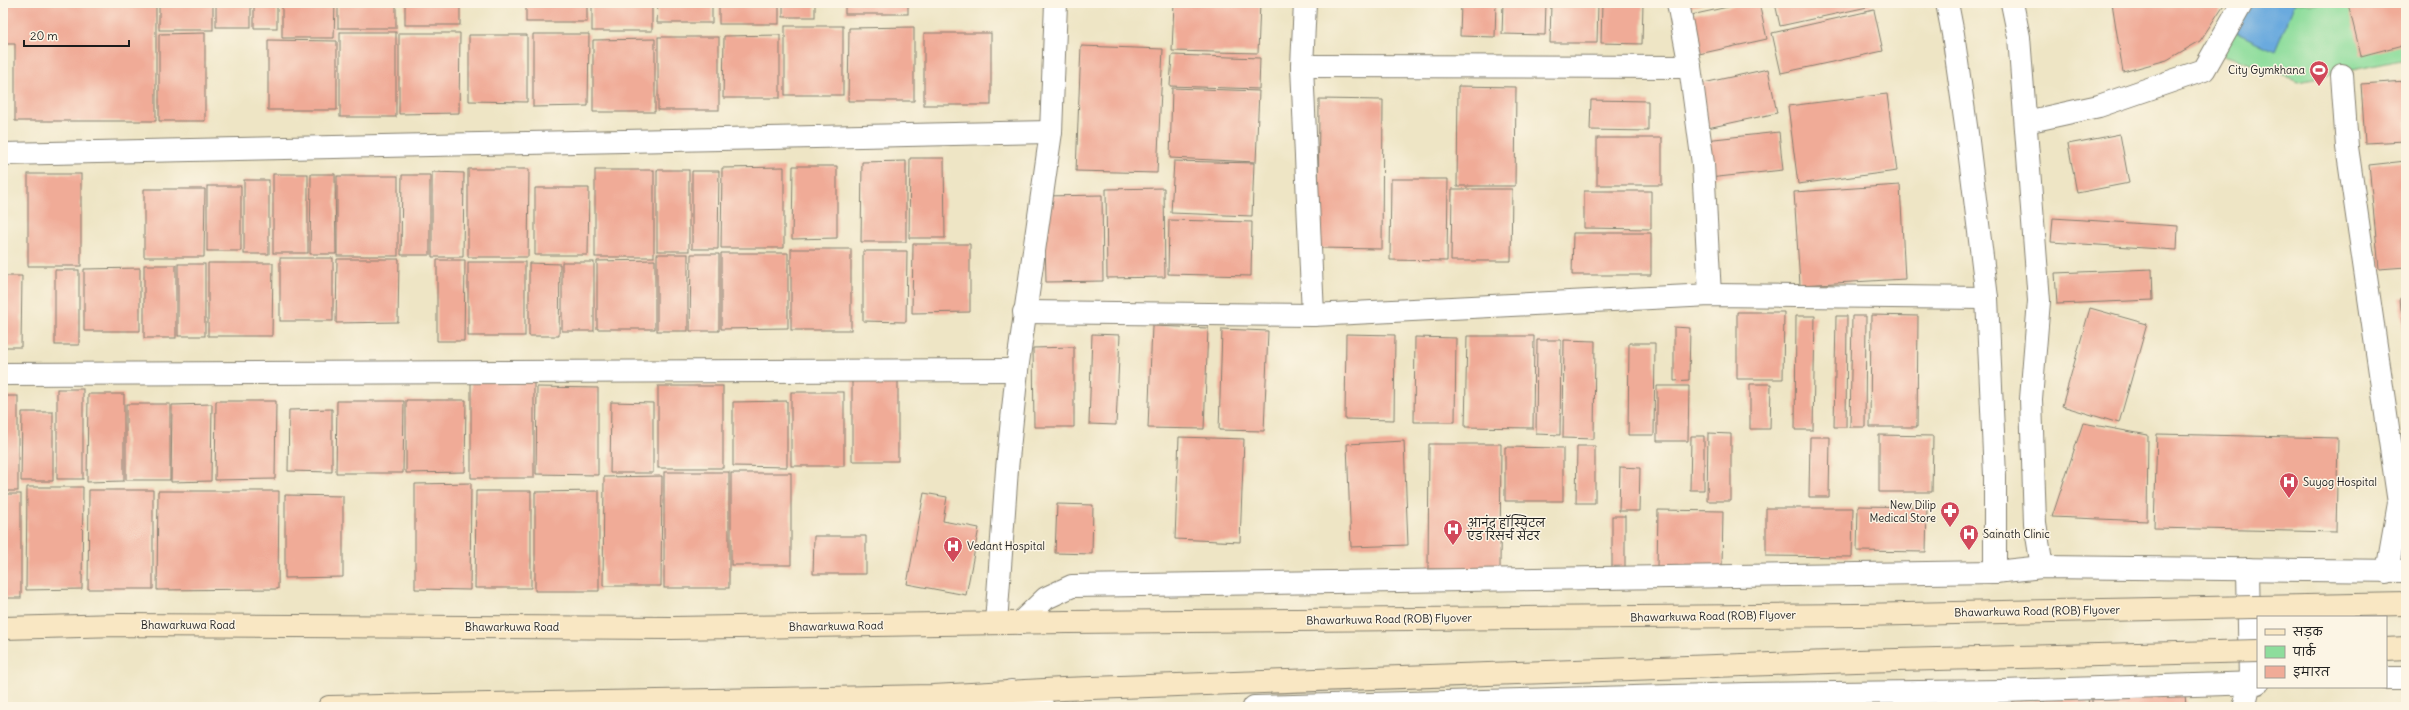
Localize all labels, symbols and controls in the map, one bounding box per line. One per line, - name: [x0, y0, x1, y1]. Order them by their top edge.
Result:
- scale bar: [24, 22, 129, 48]
- text: 20 m: [30, 28, 58, 43]
- sports icon: City Gymkhana: [2308, 59, 2330, 87]
- place label: City Gymkhana: [2228, 63, 2305, 77]
- hospital icon: Suyog Hospital: [2278, 471, 2300, 499]
- place label: Suyog Hospital: [2303, 475, 2377, 489]
- place label: New Dilip Medical Store: [1870, 498, 1936, 525]
- pharmacy icon: New Dilip Medical Store: [1939, 500, 1961, 528]
- place label: आनंद हॉस्पिटल एंड रिसर्च सेंटर: [1466, 514, 1546, 543]
- hospital icon: आनंद हॉस्पिटल एंड रिसर्च सेंटर: [1442, 518, 1464, 546]
- hospital icon: Sainath Clinic: [1958, 523, 1980, 551]
- place label: Sainath Clinic: [1983, 527, 2050, 541]
- hospital icon: Vedant Hospital: [942, 535, 964, 563]
- place label: Vedant Hospital: [967, 539, 1045, 553]
- street label: Bhawarkuwa Road (ROB) Flyover: [1954, 603, 2121, 619]
- street label: Bhawarkuwa Road (ROB) Flyover: [1630, 608, 1797, 624]
- street label: Bhawarkuwa Road (ROB) Flyover: [1306, 611, 1473, 627]
- legend: [2257, 616, 2387, 688]
- street label: Bhawarkuwa Road: [141, 618, 236, 632]
- street label: Bhawarkuwa Road: [789, 618, 884, 634]
- street label: Bhawarkuwa Road: [465, 620, 560, 634]
- text: सड़क: [2292, 624, 2324, 640]
- text: पार्क: [2292, 642, 2317, 659]
- text: इमारत: [2293, 664, 2331, 679]

